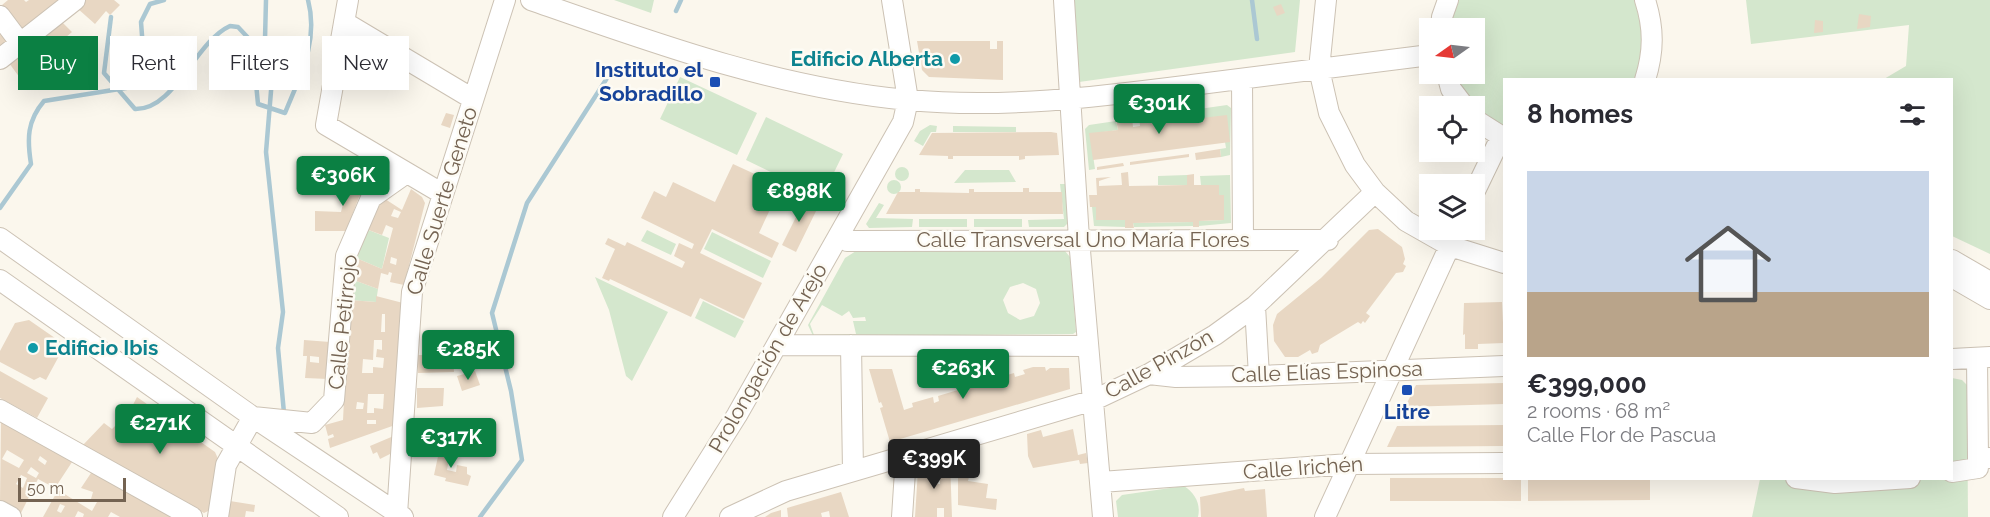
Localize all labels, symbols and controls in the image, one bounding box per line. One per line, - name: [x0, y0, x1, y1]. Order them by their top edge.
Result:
- north arrow: [1419, 18, 1485, 84]
- map controls: [1419, 18, 1485, 240]
- chip: Buy: [18, 36, 98, 90]
- chip: Rent: [110, 36, 197, 90]
- chip: Filters: [209, 36, 310, 90]
- chip: New: [322, 36, 409, 90]
- place label: Edificio Alberta: [791, 46, 943, 71]
- marker: Edificio Alberta: [948, 52, 962, 66]
- place label: Instituto el Sobradillo: [595, 57, 703, 106]
- marker: Instituto el Sobradillo: [708, 75, 722, 89]
- pin: €301K: [1117, 84, 1201, 135]
- text: €301K: [1128, 91, 1190, 115]
- button: locate: [1419, 96, 1485, 162]
- icon: filters: [1896, 98, 1929, 131]
- text: 8 homes: [1527, 99, 1633, 129]
- street label: Calle Suerte Geneto: [401, 104, 482, 298]
- pin: €306K: [301, 156, 385, 207]
- text: €306K: [311, 163, 375, 187]
- pin: €898K: [757, 172, 841, 223]
- button: layers: [1419, 174, 1485, 240]
- text: €898K: [766, 179, 832, 203]
- icon: home: [1674, 210, 1782, 318]
- street label: Calle Transversal Uno María Flores: [916, 227, 1250, 252]
- street label: Calle Petirrojo: [323, 253, 362, 391]
- street label: Prolongación de Arejo: [703, 259, 832, 457]
- street label: Calle Pinzón: [1100, 324, 1217, 404]
- pin: €285K: [426, 330, 510, 381]
- place label: Edificio Ibis: [45, 335, 158, 360]
- text: €285K: [436, 337, 500, 361]
- marker: Edificio Ibis: [26, 341, 40, 355]
- pin: €263K: [921, 349, 1005, 400]
- text: €263K: [931, 356, 995, 380]
- street label: Calle Elías Espinosa: [1231, 356, 1423, 387]
- text: €399,000: [1527, 369, 1647, 399]
- marker: Litre: [1400, 383, 1414, 397]
- place label: Litre: [1384, 399, 1431, 424]
- text: 2 rooms · 68 m²: [1527, 399, 1670, 423]
- pin: €271K: [118, 404, 202, 455]
- text: €271K: [129, 411, 191, 435]
- pin: €317K: [409, 418, 493, 469]
- text: Calle Flor de Pascua: [1527, 423, 1716, 447]
- text: €317K: [420, 425, 482, 449]
- pin: €399K: [892, 439, 976, 490]
- text: €399K: [902, 446, 966, 470]
- street label: Calle Irichén: [1242, 451, 1364, 484]
- scale bar: [18, 475, 126, 502]
- text: 50 m: [27, 479, 64, 498]

